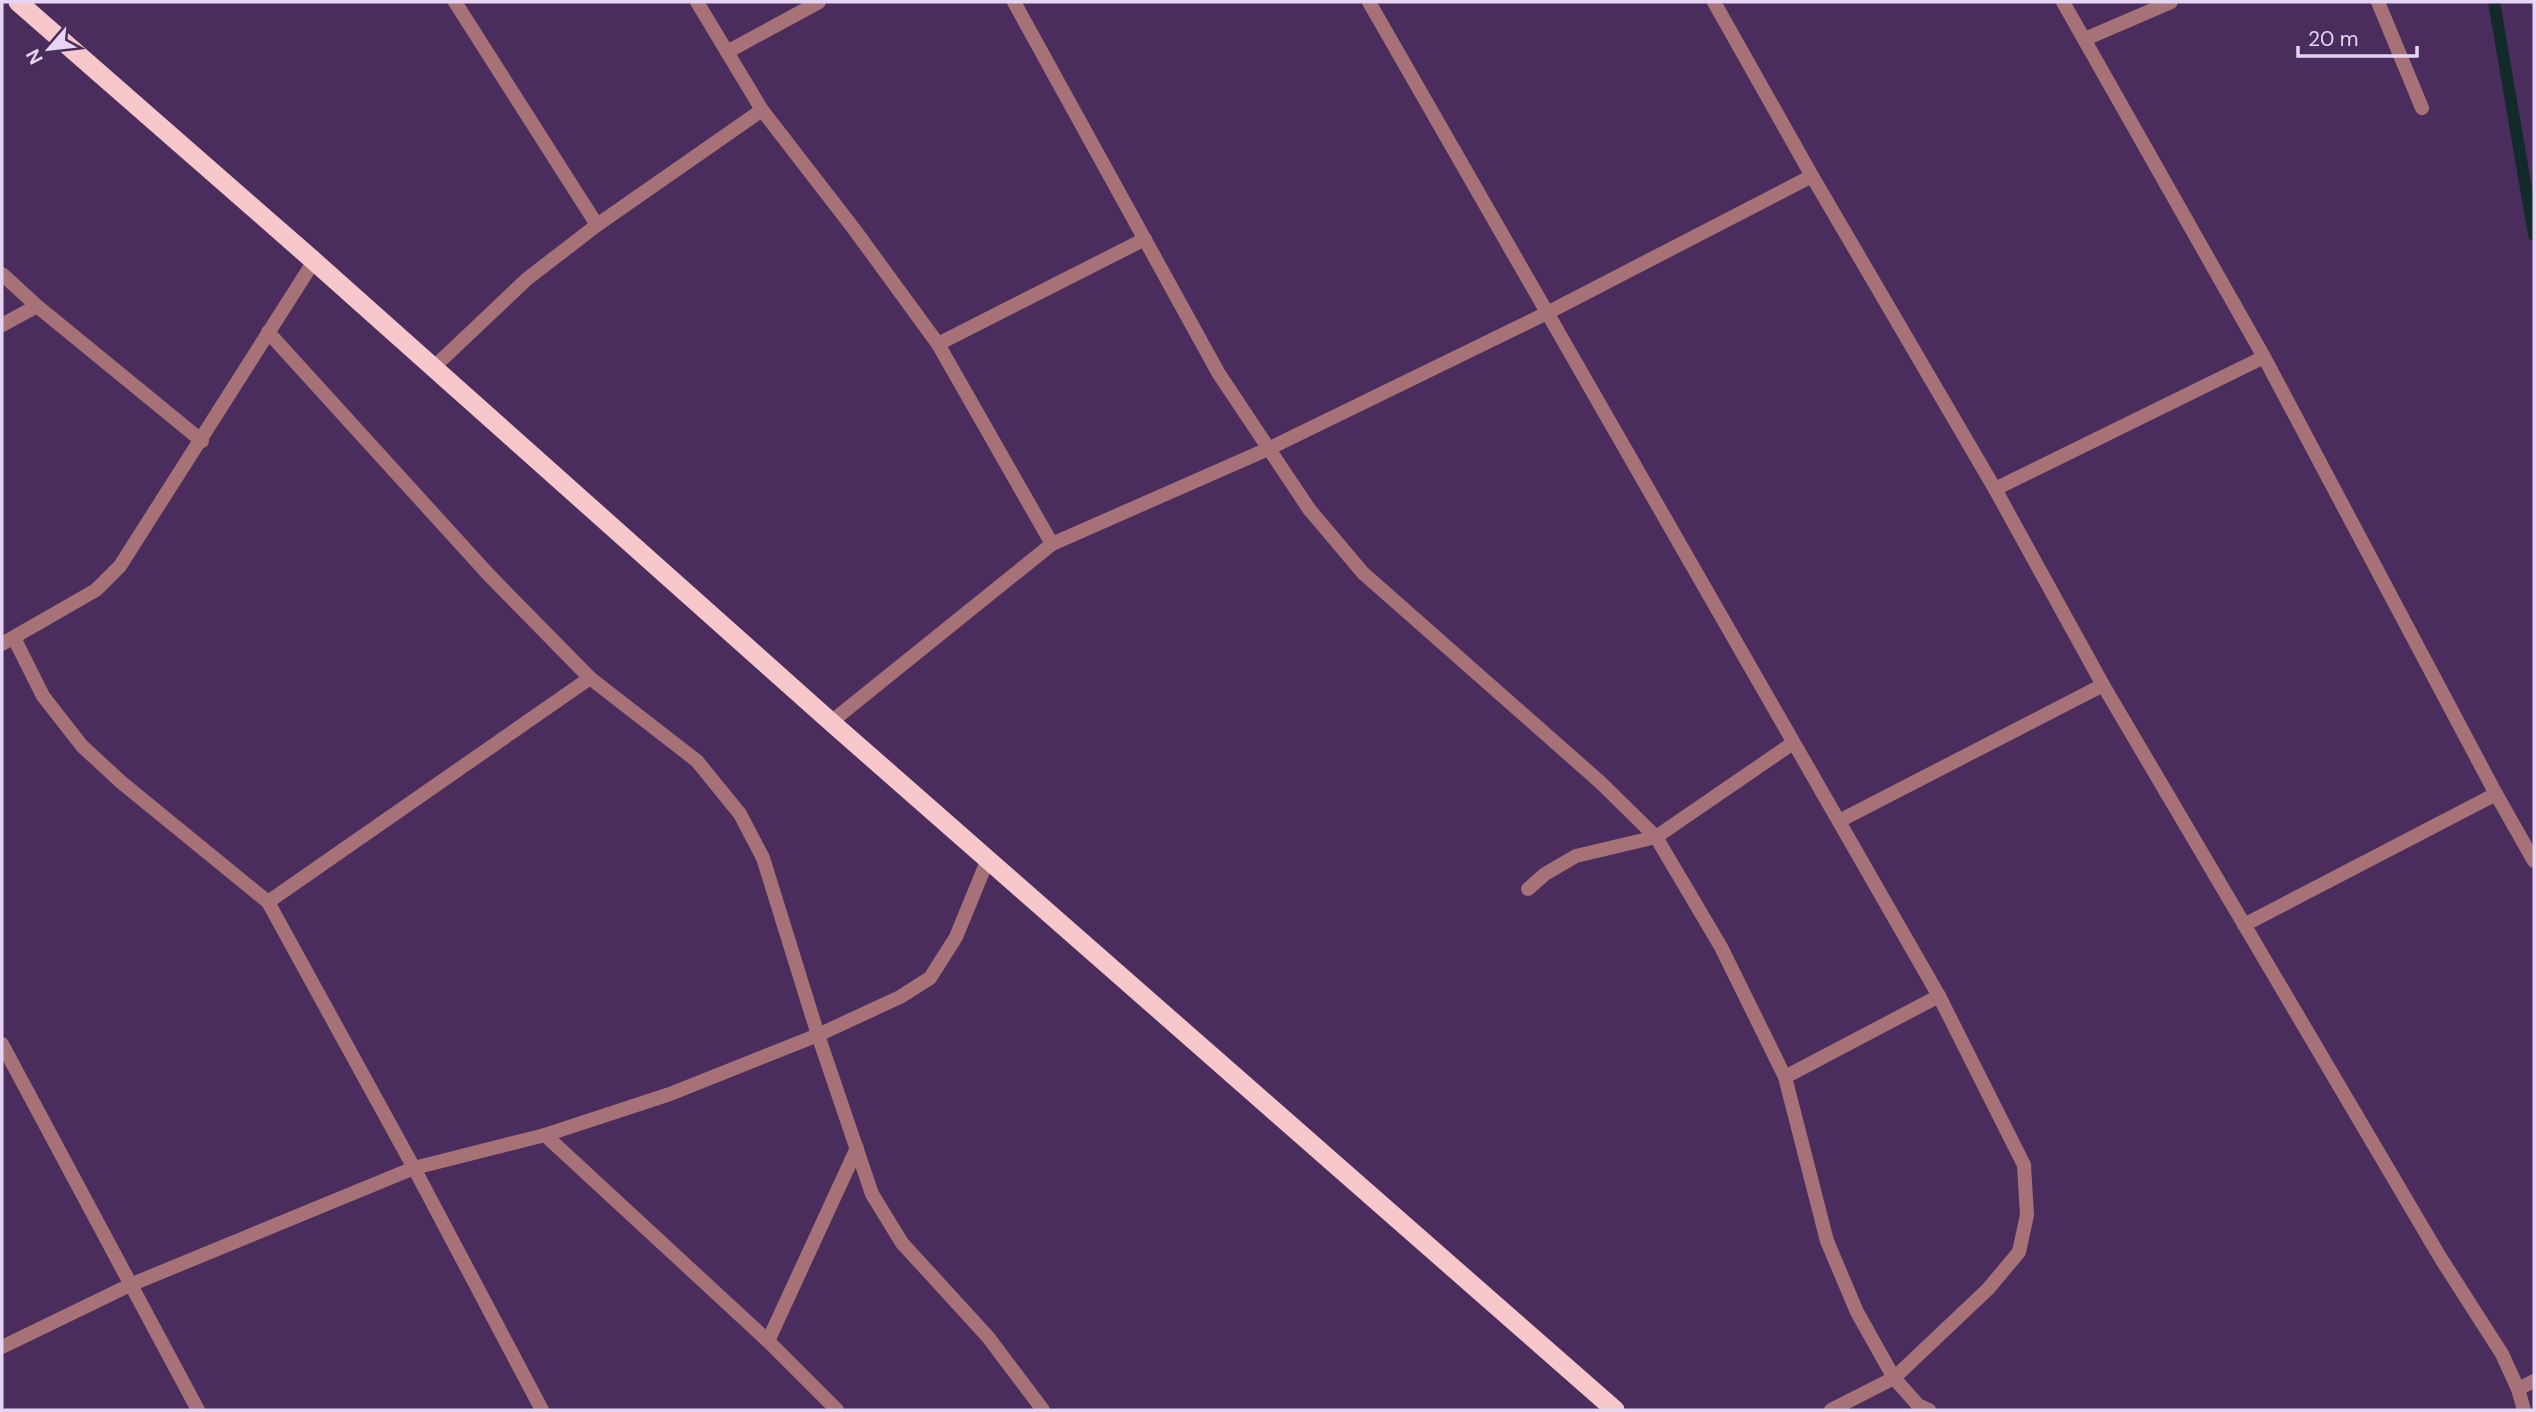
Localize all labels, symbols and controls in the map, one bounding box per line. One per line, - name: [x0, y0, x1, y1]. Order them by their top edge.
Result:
- north arrow: [14, 14, 84, 84]
- scale bar: [2298, 14, 2417, 58]
- text: 20 m: [2308, 25, 2359, 53]
- text: N: [20, 45, 49, 69]

